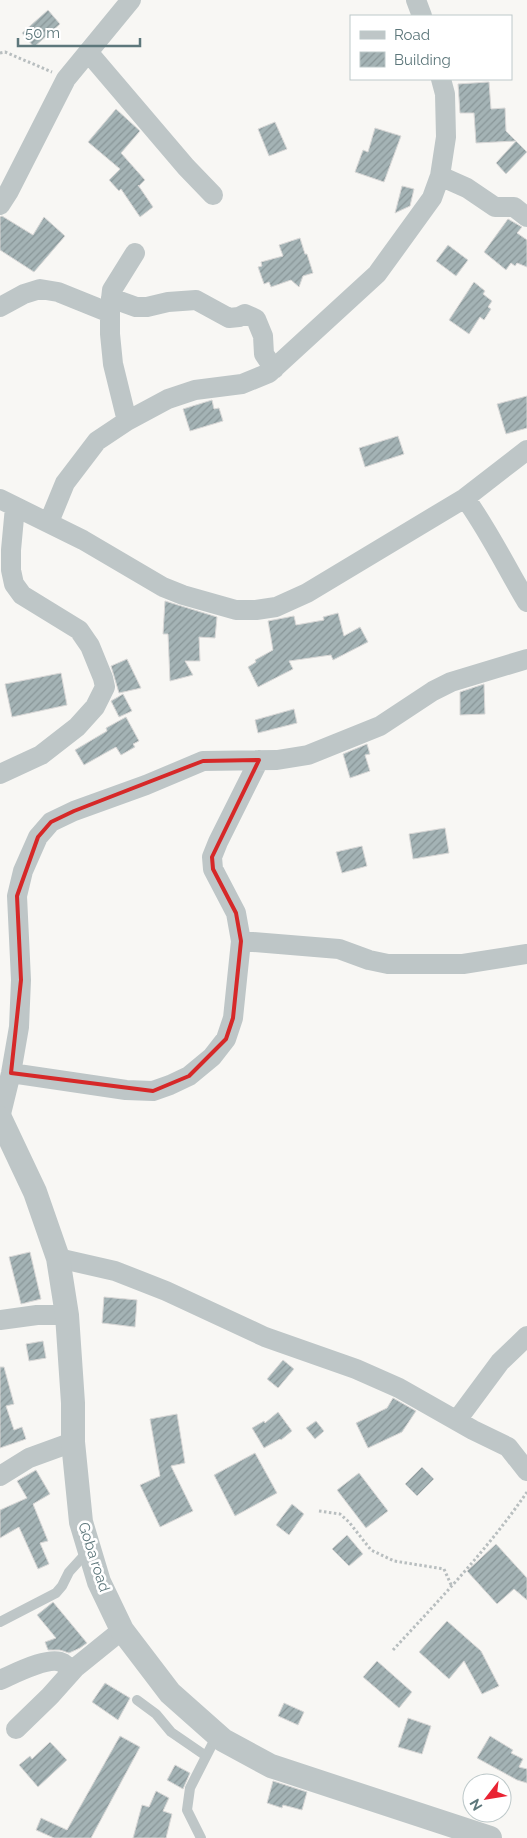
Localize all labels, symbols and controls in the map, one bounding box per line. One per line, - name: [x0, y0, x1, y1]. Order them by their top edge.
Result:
- scale bar: [18, 15, 140, 47]
- legend: [350, 15, 512, 80]
- text: 50 m: [25, 24, 60, 42]
- text: Road: [394, 26, 430, 44]
- text: Building: [394, 51, 451, 69]
- street label: Goba road: [74, 1520, 114, 1594]
- north arrow: [462, 1773, 512, 1823]
- text: N: [466, 1796, 485, 1813]

